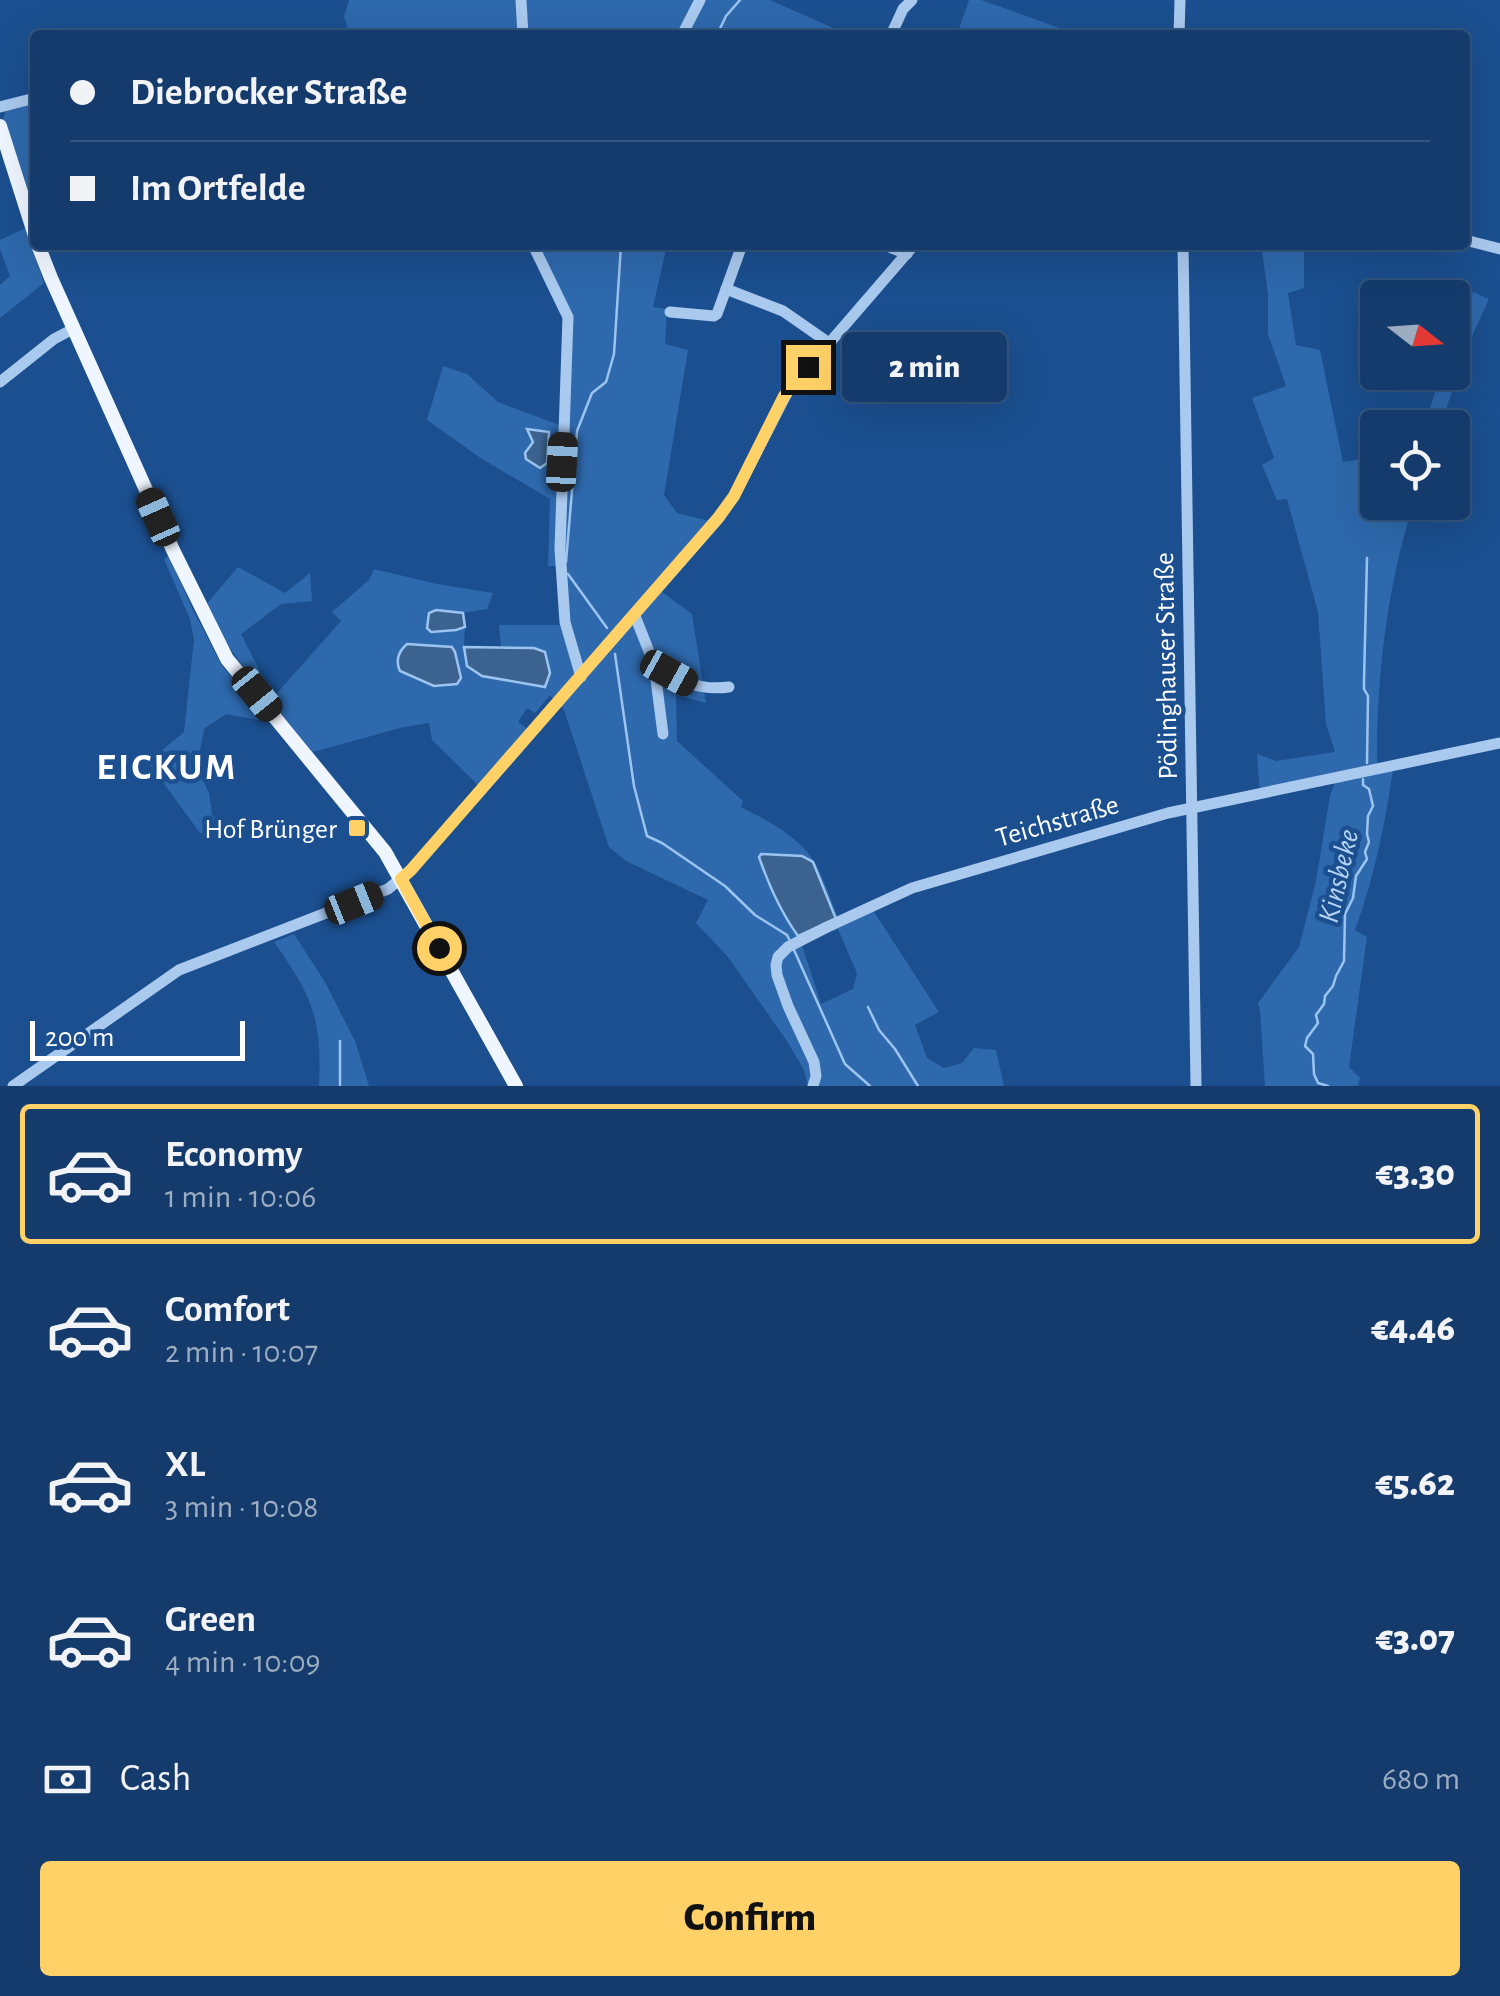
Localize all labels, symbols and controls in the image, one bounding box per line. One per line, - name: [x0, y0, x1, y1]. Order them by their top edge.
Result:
- text: Diebrocker Straße: [130, 74, 407, 112]
- text: Im Ortfelde: [130, 170, 306, 208]
- north arrow: [1360, 280, 1470, 390]
- map controls: [1360, 280, 1470, 520]
- callout: 2 min: [843, 332, 1008, 402]
- route end: [786, 345, 831, 390]
- text: 2 min: [889, 351, 960, 383]
- button: locate: [1360, 410, 1470, 520]
- car: [545, 431, 579, 493]
- car: [132, 483, 184, 551]
- street label: Pödinghauser Straße: [1151, 552, 1183, 780]
- car: [635, 645, 703, 701]
- car: [226, 661, 288, 727]
- district label: EICKUM: [96, 749, 238, 787]
- street label: Teichstraße: [993, 791, 1122, 853]
- place label: Hof Brünger: [204, 816, 337, 844]
- marker: Hof Brünger: [346, 817, 368, 839]
- water label: Kinsbeke: [1314, 826, 1364, 926]
- car: [321, 878, 387, 928]
- route start: [417, 926, 462, 971]
- scale bar: [30, 1016, 245, 1060]
- text: 200 m: [45, 1024, 114, 1052]
- icon: car: [45, 1129, 135, 1219]
- text: Economy: [165, 1136, 303, 1174]
- text: €3.30: [1376, 1155, 1455, 1193]
- text: 1 min · 10:06: [165, 1181, 316, 1213]
- icon: car: [45, 1284, 135, 1374]
- text: Comfort: [165, 1291, 290, 1329]
- text: €4.46: [1371, 1310, 1455, 1348]
- text: 2 min · 10:07: [165, 1336, 318, 1368]
- icon: car: [45, 1439, 135, 1529]
- text: XL: [165, 1446, 205, 1484]
- text: €5.62: [1375, 1465, 1455, 1503]
- text: 3 min · 10:08: [165, 1491, 319, 1523]
- icon: car: [45, 1594, 135, 1684]
- text: Green: [165, 1601, 256, 1639]
- text: €3.07: [1376, 1620, 1455, 1658]
- text: 4 min · 10:09: [165, 1646, 321, 1678]
- icon: cash: [40, 1752, 95, 1807]
- text: Cash: [120, 1760, 191, 1798]
- text: 680 m: [1382, 1763, 1460, 1795]
- button: Confirm: [40, 1861, 1460, 1976]

